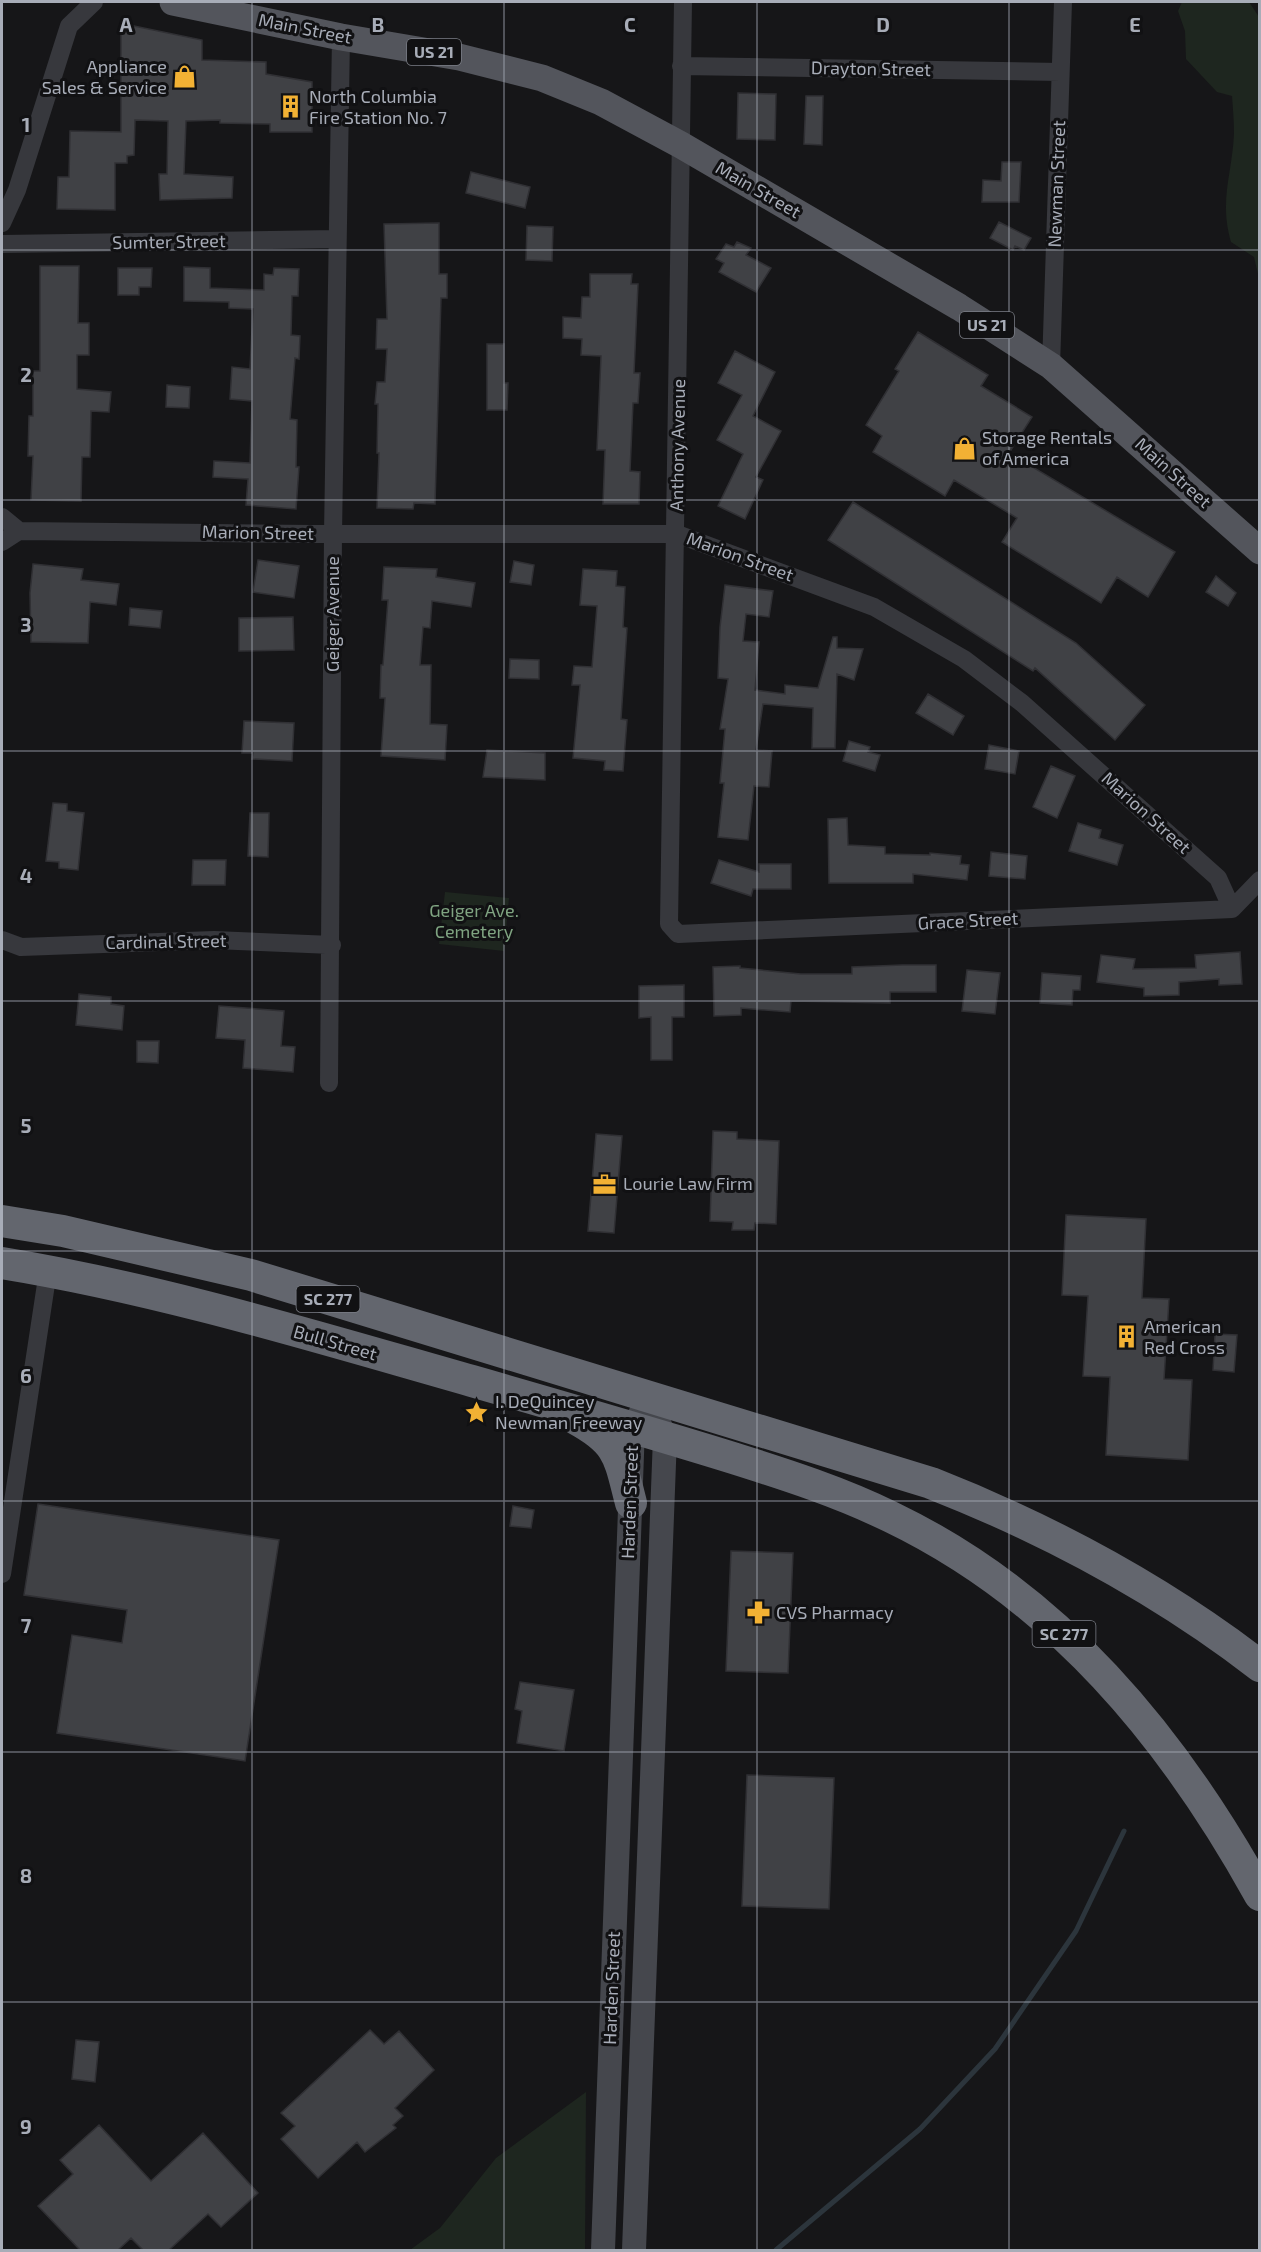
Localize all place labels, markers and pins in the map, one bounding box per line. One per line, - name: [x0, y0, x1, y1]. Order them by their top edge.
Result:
- place label: Appliance Sales & Service: [42, 55, 167, 98]
- shop icon: Appliance Sales & Service: [172, 64, 198, 90]
- place label: North Columbia Fire Station No. 7: [309, 85, 447, 128]
- building icon: North Columbia Fire Station No. 7: [278, 94, 304, 120]
- place label: Storage Rentals of America: [982, 426, 1112, 469]
- shop icon: Storage Rentals of America: [951, 435, 977, 461]
- office icon: Lourie Law Firm: [592, 1171, 618, 1197]
- place label: Lourie Law Firm: [623, 1172, 753, 1194]
- place label: American Red Cross: [1144, 1315, 1225, 1358]
- building icon: American Red Cross: [1113, 1324, 1139, 1350]
- place label: I. DeQuincey Newman Freeway: [495, 1390, 643, 1433]
- place icon: I. DeQuincey Newman Freeway: [464, 1399, 490, 1425]
- pharmacy icon: CVS Pharmacy: [745, 1600, 771, 1626]
- place label: CVS Pharmacy: [776, 1601, 894, 1623]

